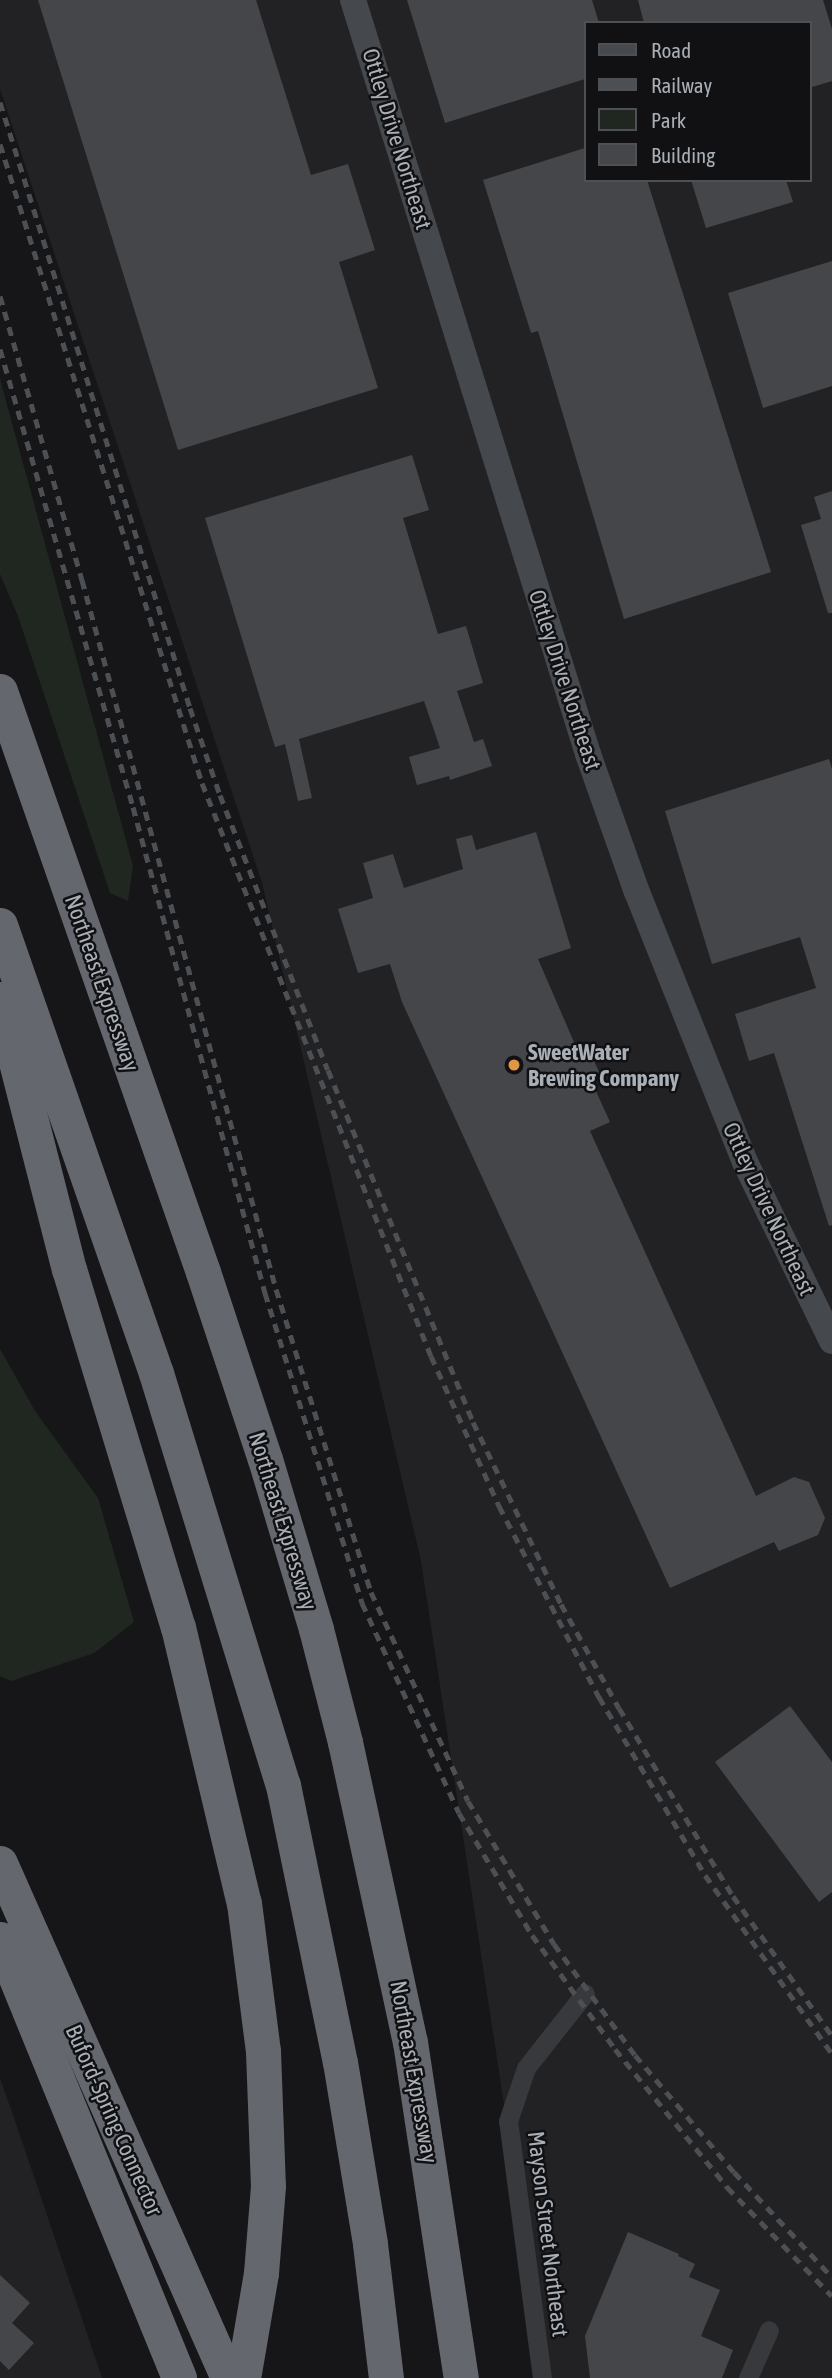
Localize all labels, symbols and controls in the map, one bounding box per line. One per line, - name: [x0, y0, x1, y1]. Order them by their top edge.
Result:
- legend: [584, 21, 811, 182]
- text: Road: [651, 38, 691, 62]
- street label: Ottley Drive Northeast: [356, 45, 438, 233]
- text: Railway: [651, 73, 712, 97]
- text: Park: [651, 108, 686, 132]
- text: Building: [651, 143, 715, 167]
- street label: Ottley Drive Northeast: [523, 586, 607, 774]
- street label: Northeast Expressway: [59, 891, 145, 1075]
- place label: SweetWater Brewing Company: [528, 1038, 679, 1092]
- marker: SweetWater Brewing Company: [506, 1057, 522, 1073]
- street label: Ottley Drive Northeast: [717, 1118, 821, 1300]
- street label: Northeast Expressway: [243, 1429, 323, 1613]
- street label: Northeast Expressway: [384, 1979, 444, 2165]
- street label: Buford-Spring Connector: [60, 2020, 168, 2220]
- street label: Mayson Street Northeast: [522, 2130, 574, 2338]

